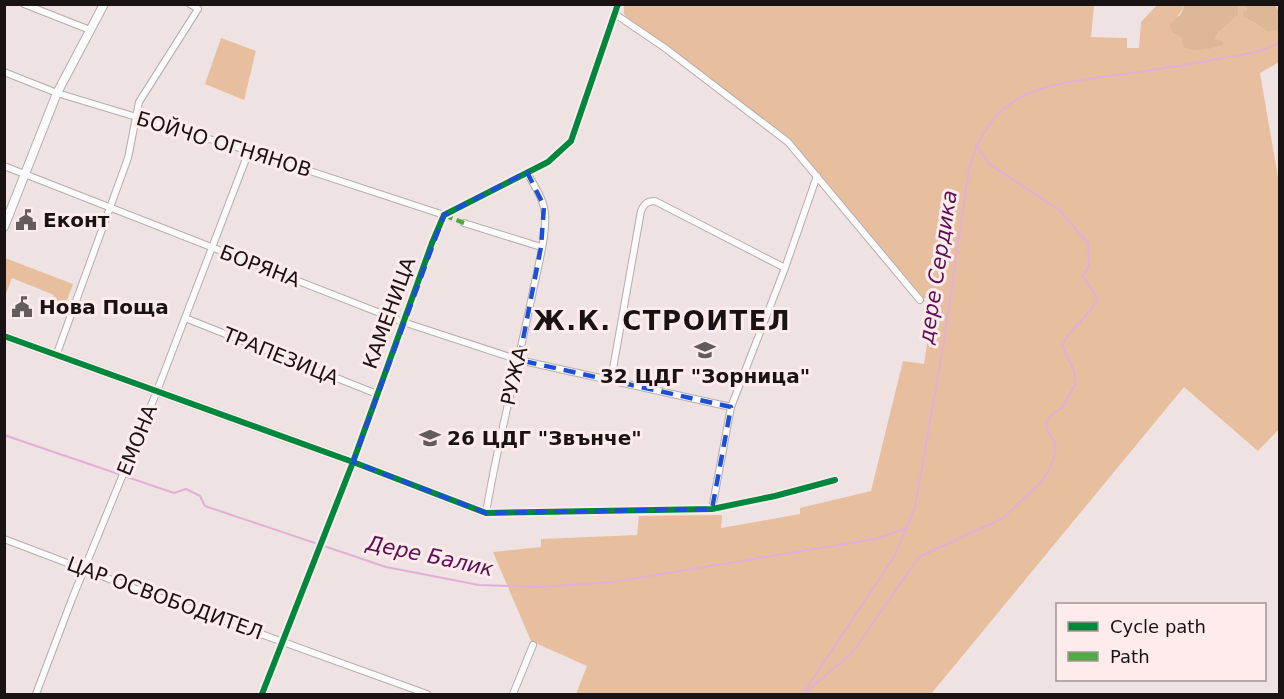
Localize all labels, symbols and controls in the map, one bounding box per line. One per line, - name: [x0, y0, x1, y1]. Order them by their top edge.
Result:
- street label: БОЙЧО ОГНЯНОВ: [134, 106, 314, 182]
- water label: дере Сердика: [914, 189, 962, 346]
- public building icon: Еконт: [14, 208, 38, 232]
- place label: Еконт: [43, 208, 110, 232]
- street label: БОРЯНА: [216, 240, 304, 292]
- street label: КАМЕНИЦА: [358, 254, 420, 372]
- public building icon: Нова Поща: [10, 295, 34, 319]
- place label: Нова Поща: [39, 295, 169, 319]
- district label: Ж.К. СТРОИТЕЛ: [533, 306, 791, 336]
- street label: ТРАПЕЗИЦА: [219, 322, 343, 390]
- school or university icon: 32 ЦДГ "Зорница": [693, 338, 717, 362]
- street label: РУЖА: [496, 344, 532, 408]
- place label: 32 ЦДГ "Зорница": [600, 364, 810, 388]
- street label: ЕМОНА: [112, 401, 162, 479]
- school or university icon: 26 ЦДГ "Звънче": [418, 426, 442, 450]
- place label: 26 ЦДГ "Звънче": [447, 426, 642, 450]
- water label: Дере Балик: [363, 531, 496, 581]
- street label: ЦАР ОСВОБОДИТЕЛ: [64, 551, 266, 645]
- legend: [1056, 603, 1266, 681]
- text: Cycle path: [1110, 616, 1206, 637]
- text: Path: [1110, 646, 1150, 667]

